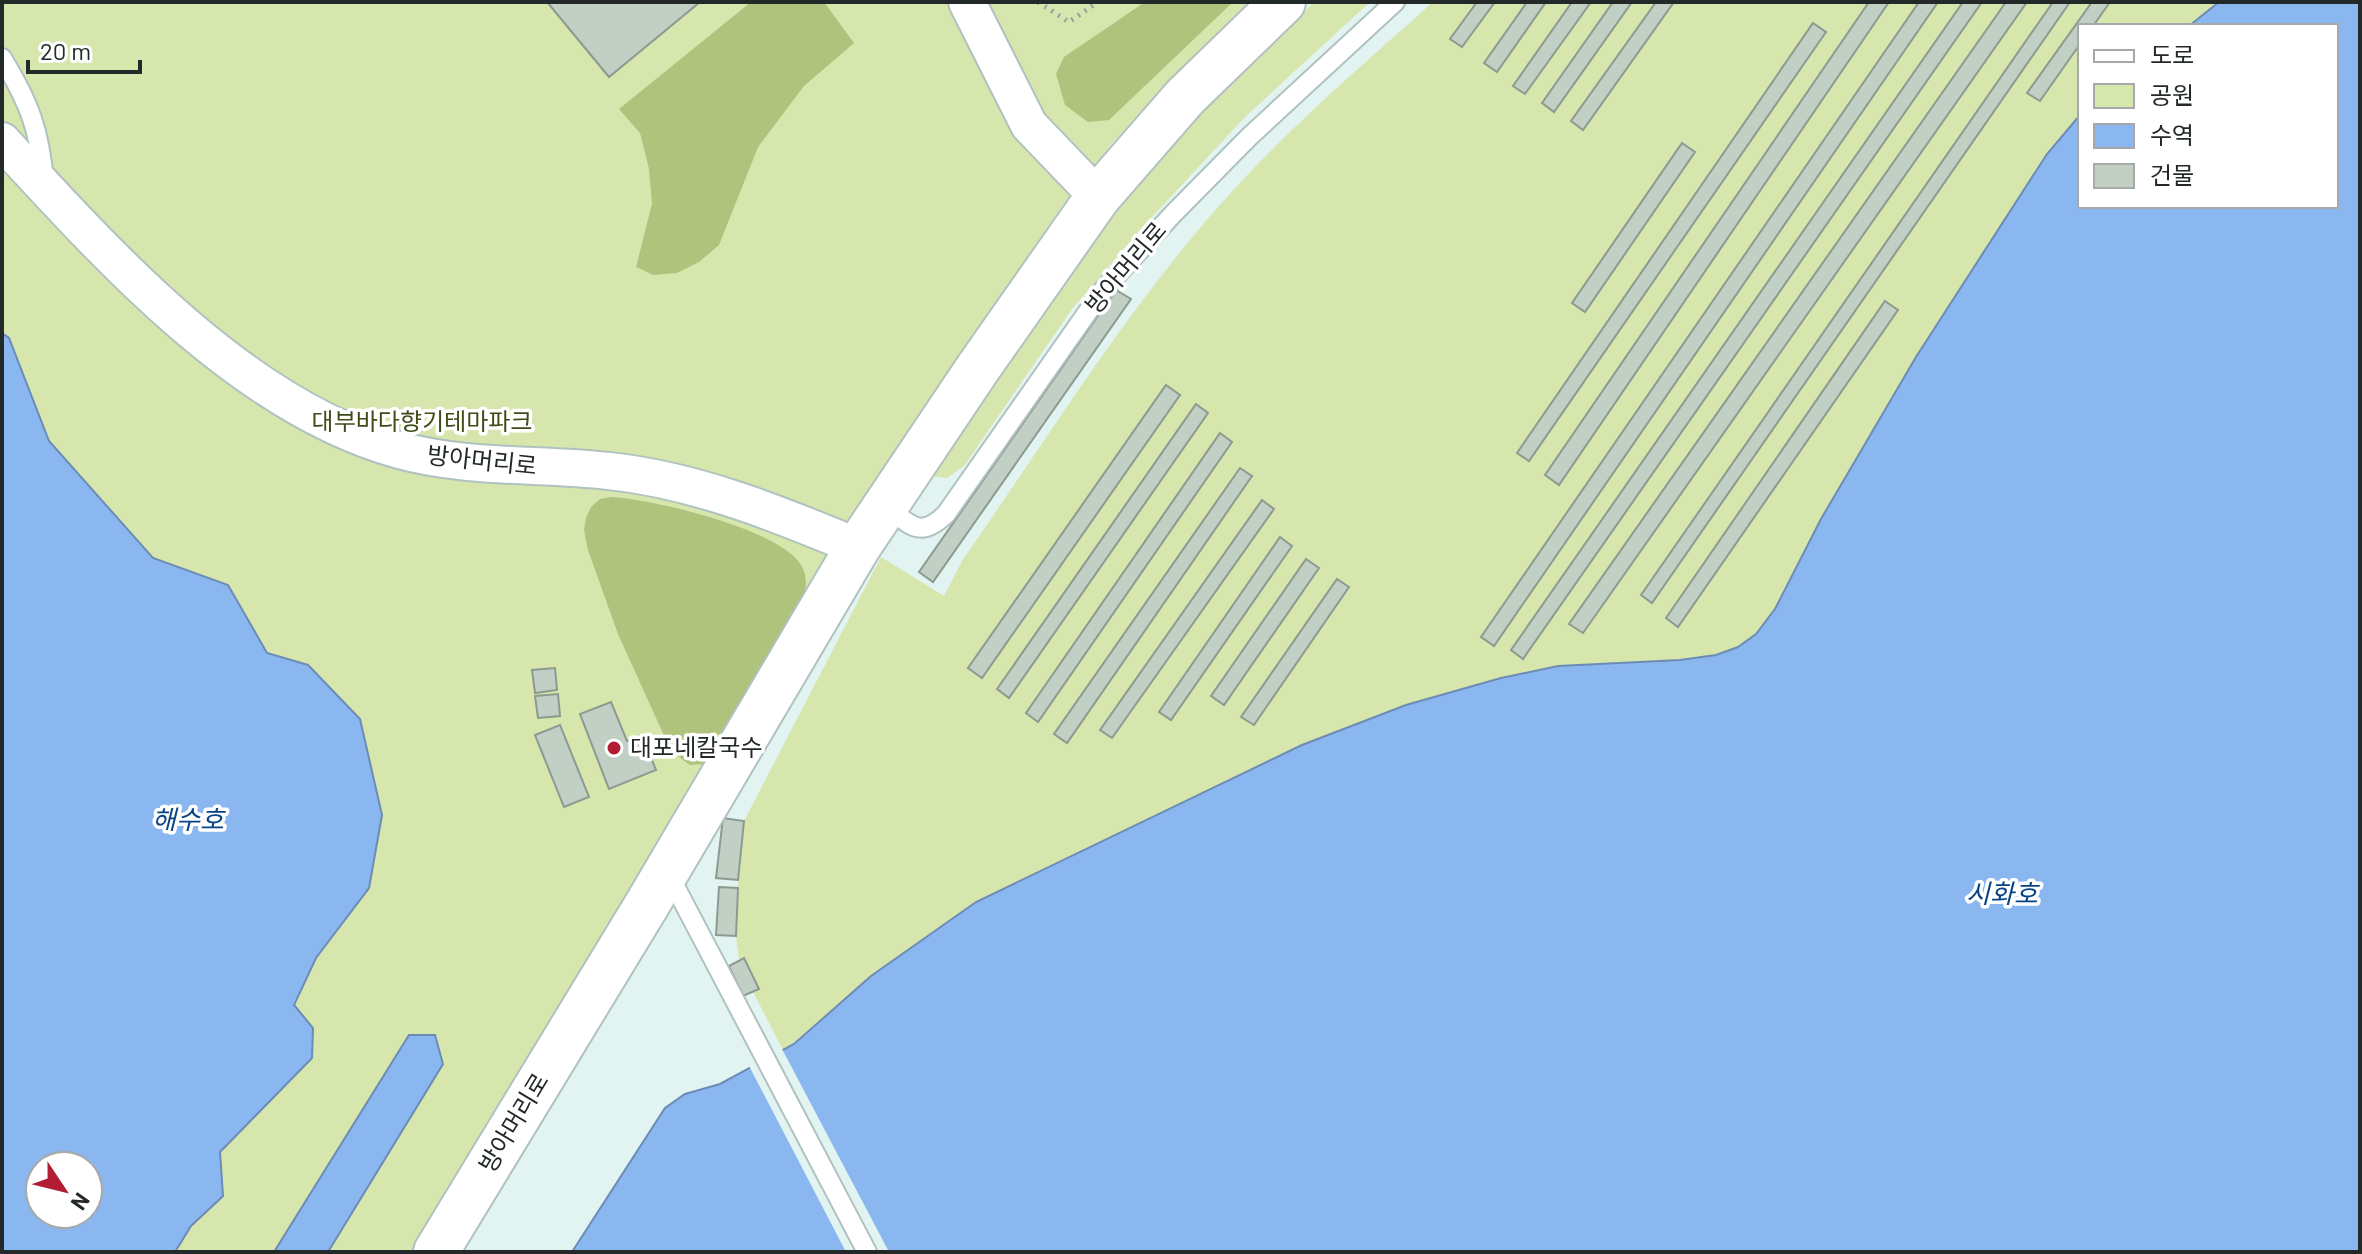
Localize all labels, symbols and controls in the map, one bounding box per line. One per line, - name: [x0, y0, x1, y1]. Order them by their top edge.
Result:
- scale bar: [28, 24, 140, 74]
- legend: [2078, 24, 2338, 208]
- text: 20 m: [40, 36, 91, 65]
- text: 도로: [2150, 40, 2194, 69]
- text: 공원: [2150, 80, 2194, 109]
- text: 수역: [2150, 120, 2194, 149]
- text: 건물: [2150, 160, 2194, 189]
- street label: 방아머리로: [1078, 215, 1171, 319]
- park label: 대부바다향기테마파크: [312, 406, 532, 435]
- street label: 방아머리로: [426, 439, 539, 480]
- place label: 대포네칼국수: [630, 732, 762, 761]
- marker: 대포네칼국수: [605, 739, 623, 757]
- water label: 해수호: [152, 803, 226, 834]
- water label: 시화호: [1966, 877, 2040, 908]
- street label: 방아머리로: [472, 1067, 554, 1177]
- north arrow: [24, 1150, 104, 1230]
- text: N: [66, 1189, 96, 1215]

